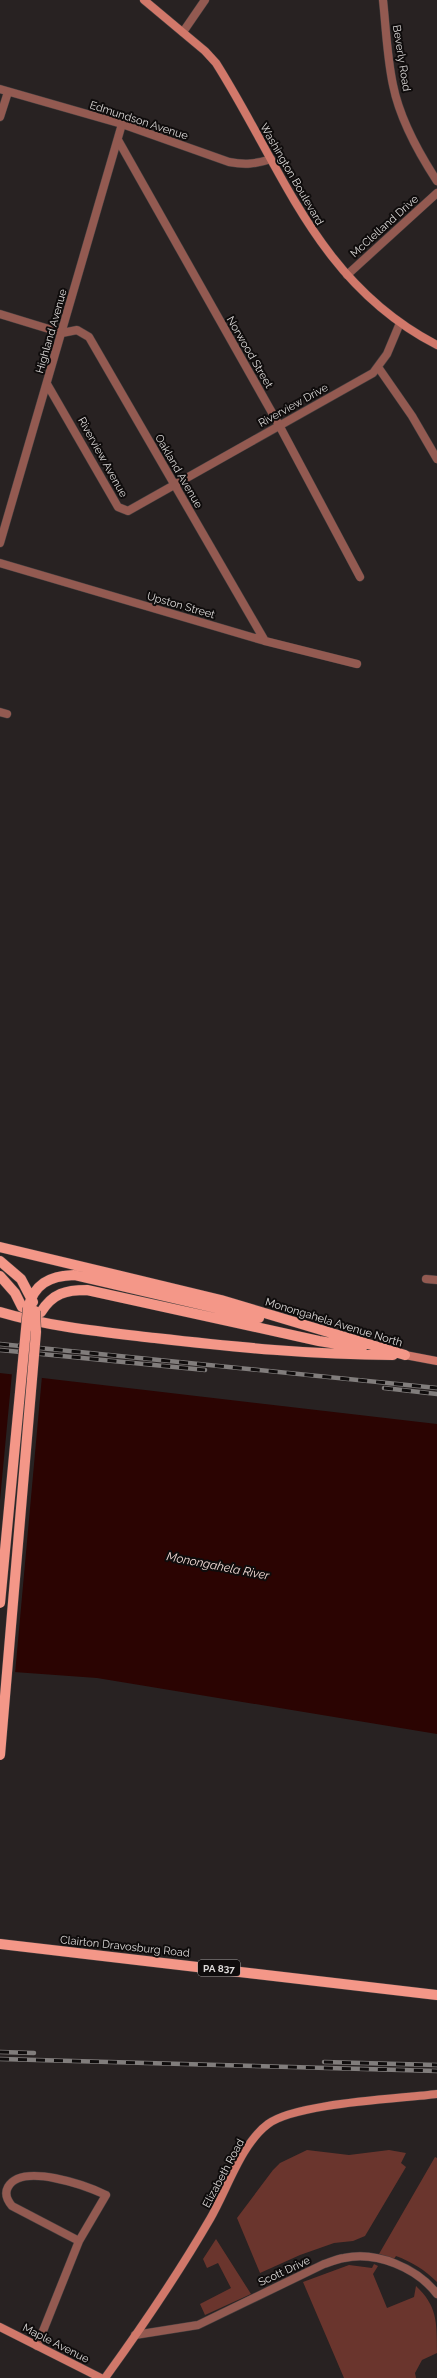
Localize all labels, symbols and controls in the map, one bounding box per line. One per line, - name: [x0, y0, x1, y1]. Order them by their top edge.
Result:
- street label: Beverly Road: [390, 24, 413, 92]
- street label: Edmundson Avenue: [88, 98, 190, 143]
- street label: Washington Boulevard: [257, 121, 326, 228]
- street label: McClelland Drive: [348, 192, 421, 260]
- street label: Highland Avenue: [33, 287, 70, 375]
- street label: Norwood Street: [224, 314, 276, 391]
- street label: Riverview Drive: [256, 381, 331, 430]
- street label: Riverview Avenue: [75, 415, 130, 500]
- street label: Oakland Avenue: [152, 432, 205, 511]
- street label: Upston Street: [145, 590, 217, 621]
- street label: Monongahela Avenue North: [264, 1295, 404, 1350]
- water label: Monongahela River: [166, 1549, 271, 1583]
- street label: Clairton Dravosburg Road: [60, 1933, 191, 1960]
- road number: PA 837: [198, 1960, 240, 1976]
- street label: Elizabeth Road: [200, 2137, 247, 2210]
- street label: Scott Drive: [256, 2254, 313, 2289]
- street label: Maple Avenue: [20, 2321, 92, 2366]

